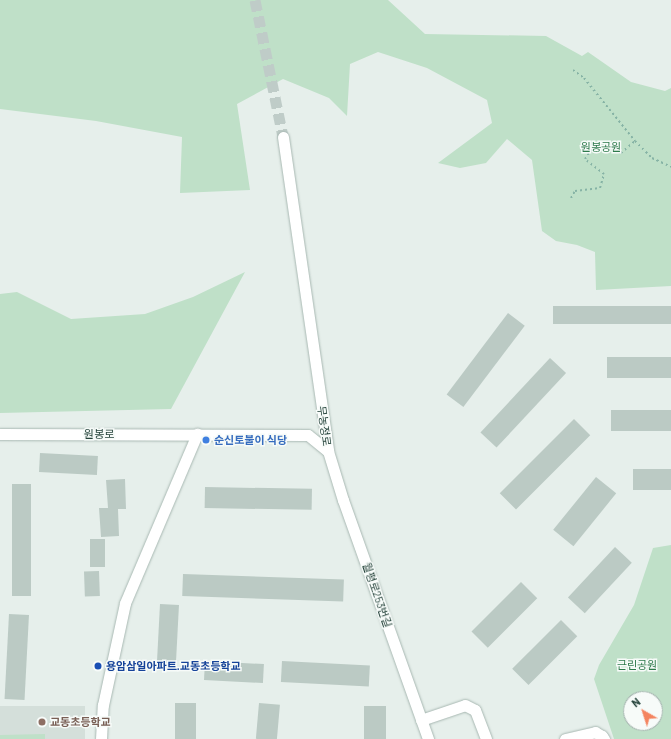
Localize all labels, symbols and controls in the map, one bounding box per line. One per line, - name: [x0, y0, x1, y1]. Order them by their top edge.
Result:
- park label: 원봉공원: [581, 140, 621, 154]
- street label: 무농정로: [315, 405, 333, 447]
- street label: 원봉로: [84, 427, 114, 441]
- place label: 순신토불이 식당: [214, 433, 287, 447]
- marker: 순신토불이 식당: [201, 435, 211, 445]
- street label: 월평로253번길: [360, 561, 394, 629]
- park label: 근린공원: [617, 658, 657, 672]
- place label: 용암삼일아파트.교동초등학교: [106, 659, 241, 673]
- marker: 용암삼일아파트.교동초등학교: [93, 661, 103, 671]
- north arrow: [623, 691, 663, 731]
- text: N: [629, 695, 643, 709]
- place label: 교동초등학교: [50, 715, 111, 729]
- marker: 교동초등학교: [37, 717, 47, 727]

